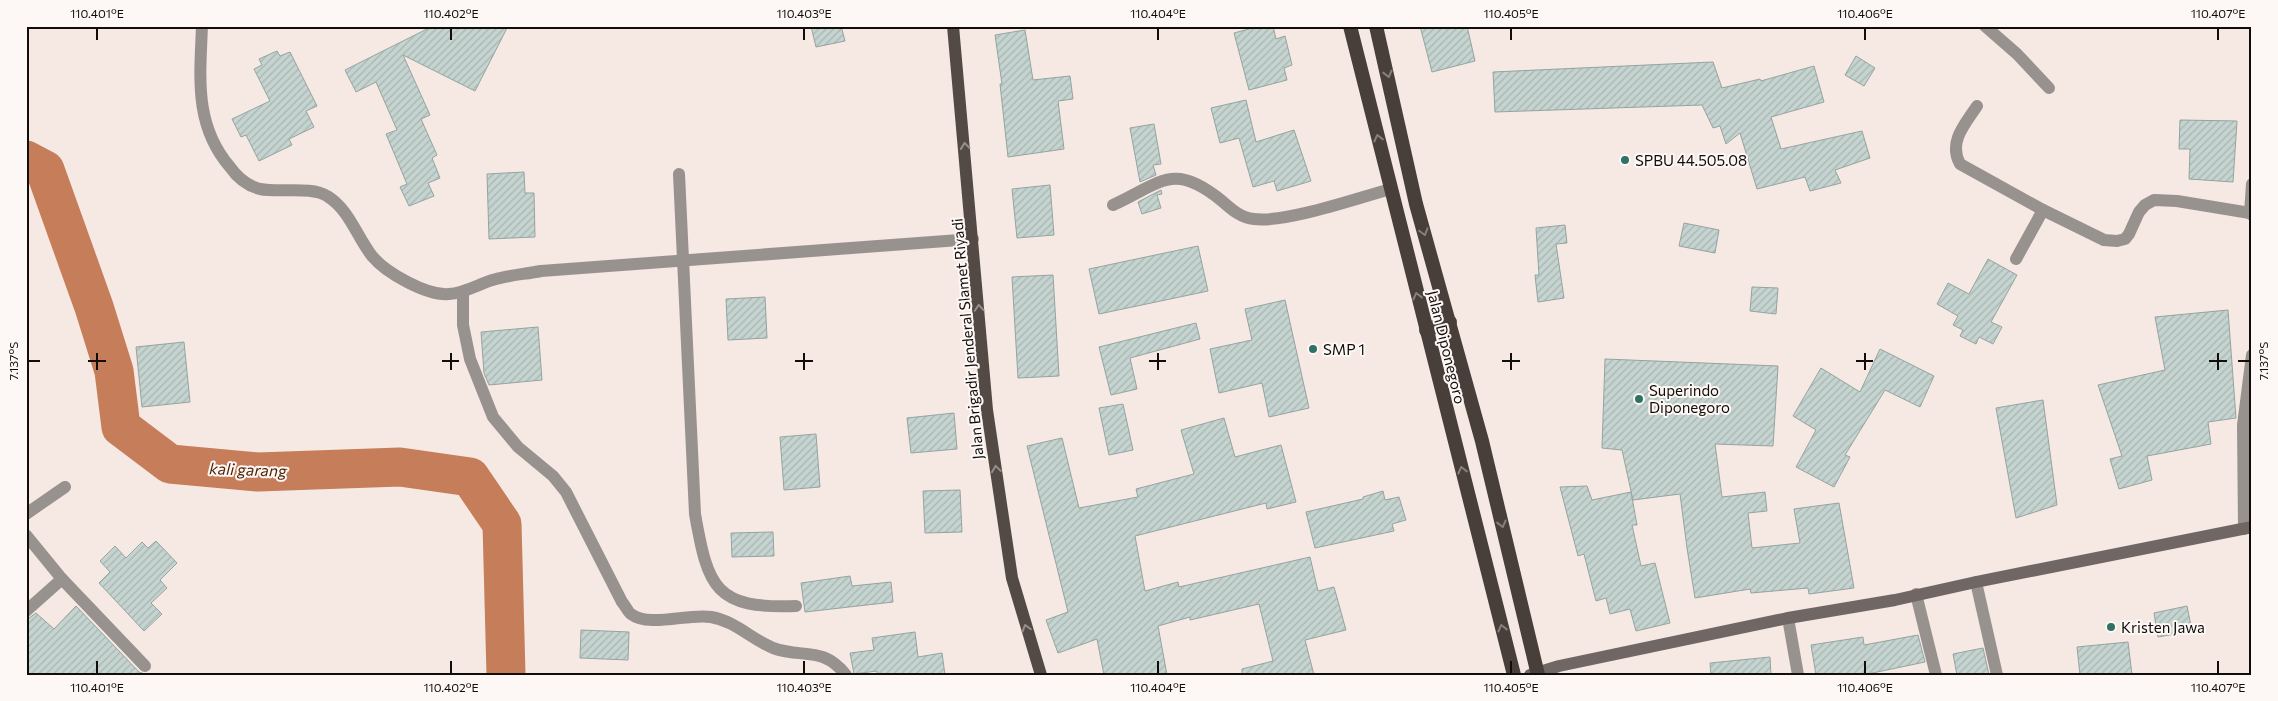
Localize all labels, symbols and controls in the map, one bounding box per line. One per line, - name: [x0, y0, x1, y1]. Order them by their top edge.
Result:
- text: 110.401°E: [70, 6, 124, 20]
- text: 110.402°E: [423, 6, 479, 20]
- text: 110.403°E: [776, 6, 832, 20]
- text: 110.404°E: [1130, 6, 1186, 20]
- text: 110.405°E: [1483, 6, 1539, 20]
- text: 110.406°E: [1837, 6, 1893, 20]
- text: 110.407°E: [2191, 6, 2245, 20]
- one-way arrow: [1382, 69, 1393, 78]
- one-way arrow: [1373, 133, 1384, 142]
- one-way arrow: [959, 141, 970, 149]
- place label: SPBU 44.505.08: [1635, 151, 1747, 169]
- marker: SPBU 44.505.08: [1619, 154, 1631, 166]
- street label: Jalan Brigadir Jenderal Slamet Riyadi: [947, 218, 987, 460]
- one-way arrow: [1419, 227, 1429, 235]
- street label: Jalan Diponegoro: [1424, 288, 1470, 406]
- one-way arrow: [1412, 291, 1423, 300]
- one-way arrow: [974, 303, 985, 311]
- place label: SMP 1: [1323, 340, 1365, 358]
- text: 7.137°S: [6, 342, 20, 380]
- text: 7.137°S: [2256, 342, 2270, 380]
- marker: SMP 1: [1307, 343, 1319, 355]
- place label: Superindo Diponegoro: [1649, 381, 1730, 416]
- marker: Superindo Diponegoro: [1633, 393, 1645, 405]
- water label: kali garang: [209, 458, 288, 480]
- one-way arrow: [991, 465, 1001, 473]
- one-way arrow: [1457, 467, 1467, 475]
- one-way arrow: [1496, 520, 1507, 529]
- place label: Kristen Jawa: [2121, 618, 2205, 636]
- marker: Kristen Jawa: [2105, 621, 2117, 633]
- one-way arrow: [1497, 624, 1507, 632]
- one-way arrow: [1022, 625, 1032, 633]
- text: 110.401°E: [70, 680, 124, 694]
- text: 110.402°E: [423, 680, 479, 694]
- text: 110.403°E: [776, 680, 832, 694]
- text: 110.404°E: [1130, 680, 1186, 694]
- text: 110.405°E: [1483, 680, 1539, 694]
- text: 110.406°E: [1837, 680, 1893, 694]
- text: 110.407°E: [2191, 680, 2245, 694]

